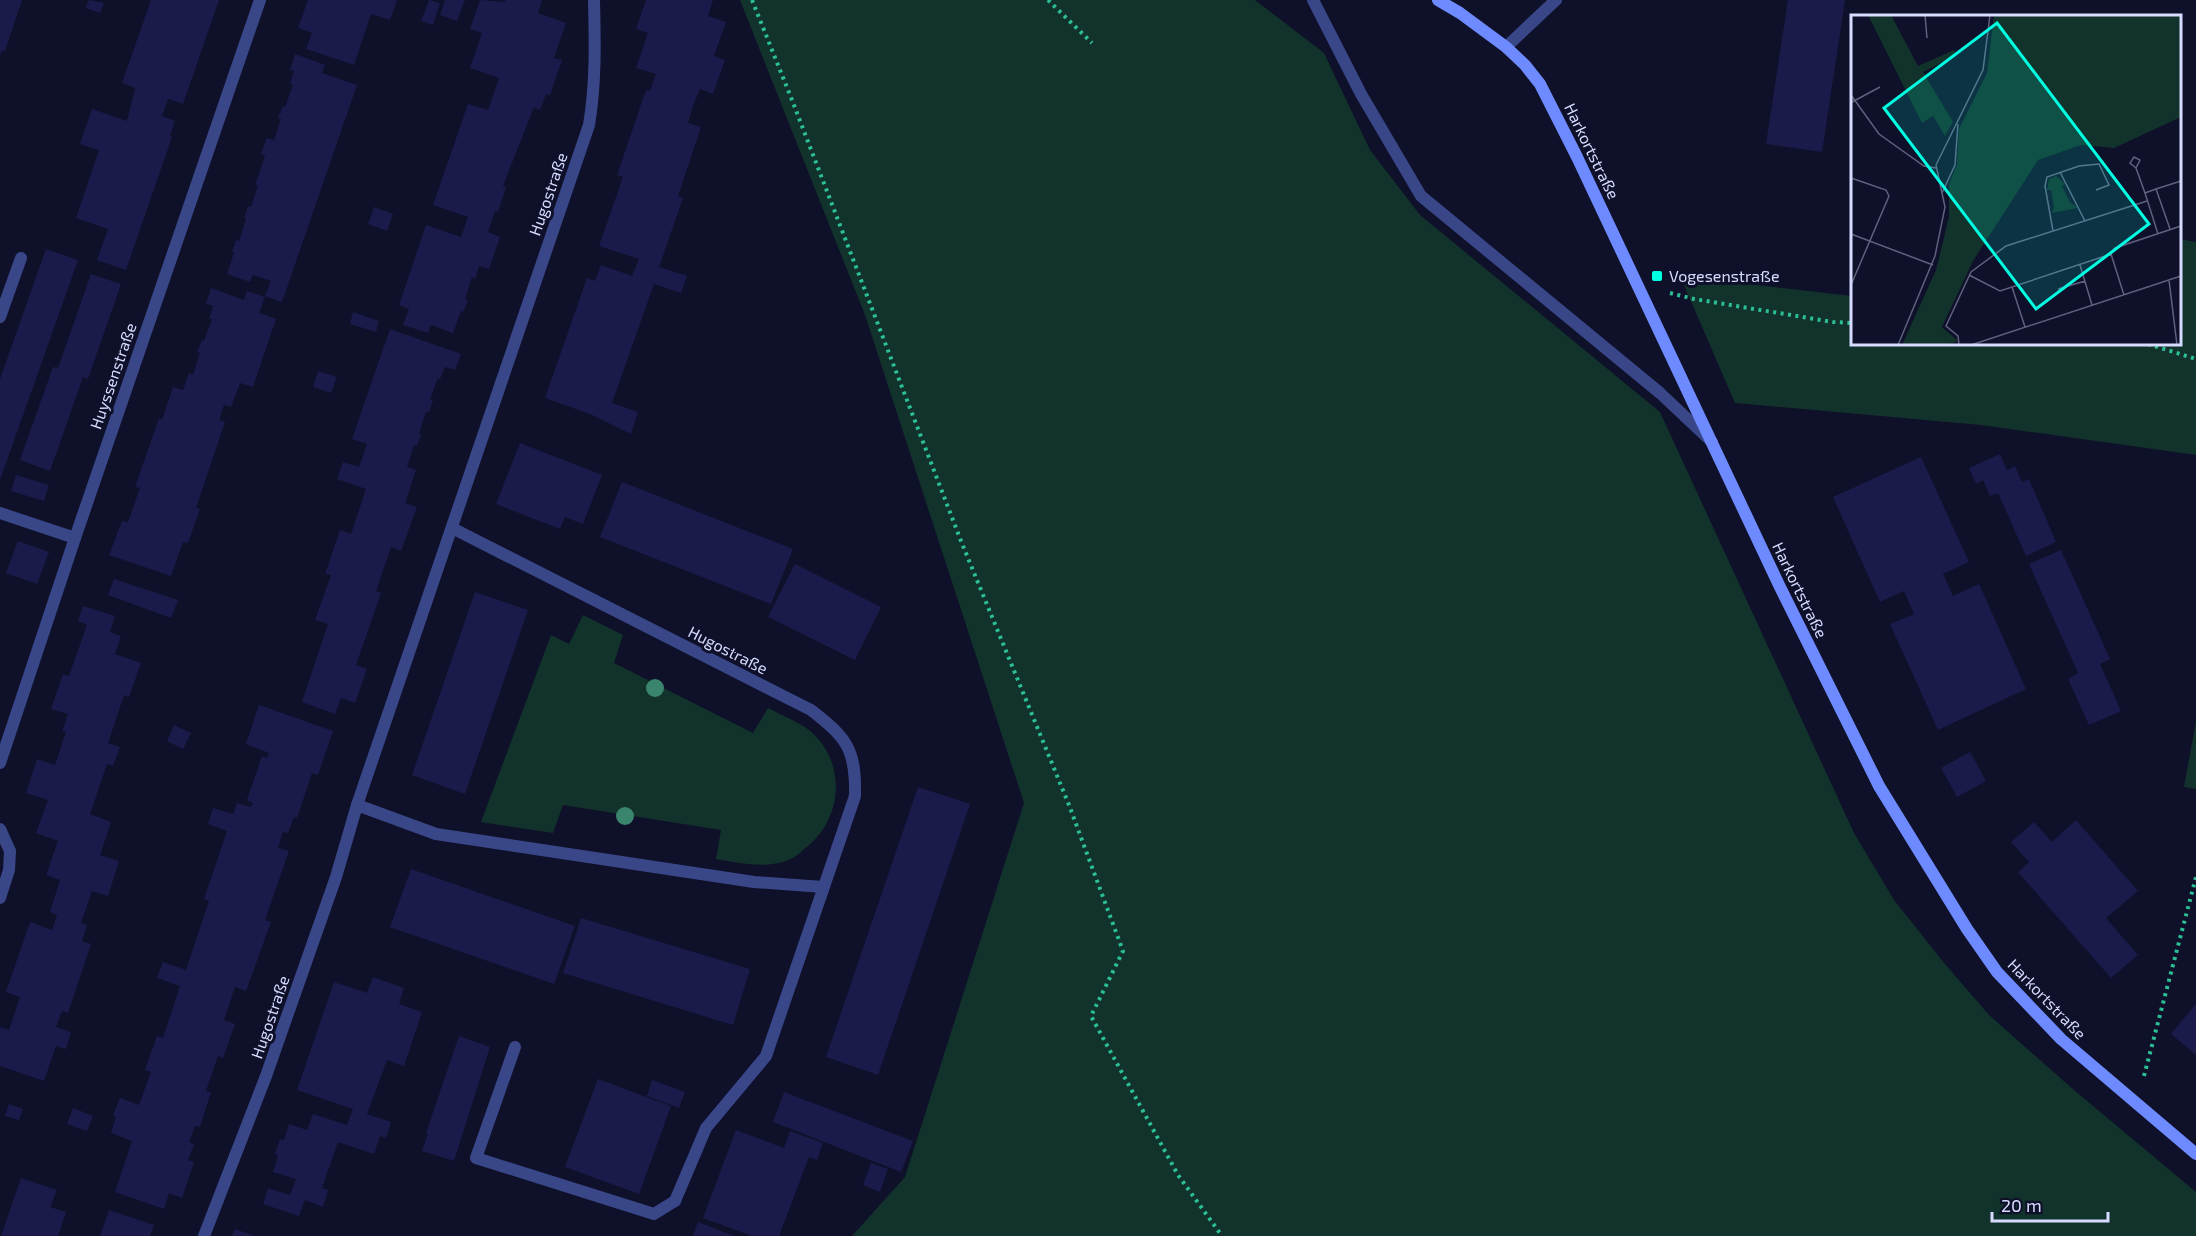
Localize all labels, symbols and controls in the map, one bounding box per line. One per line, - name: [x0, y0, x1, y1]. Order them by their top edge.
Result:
- inset map: [1851, 15, 2181, 345]
- street label: Harkortstraße: [1561, 100, 1624, 202]
- street label: Hugostraße: [524, 150, 571, 238]
- place label: Vogesenstraße: [1669, 266, 1780, 285]
- marker: Vogesenstraße: [1650, 269, 1664, 283]
- street label: Huyssenstraße: [85, 320, 140, 432]
- street label: Harkortstraße: [1769, 539, 1832, 641]
- street label: Hugostraße: [685, 621, 771, 678]
- street label: Harkortstraße: [2004, 955, 2090, 1043]
- street label: Hugostraße: [246, 973, 293, 1061]
- scale bar: [1992, 1185, 2108, 1223]
- text: 20 m: [2001, 1194, 2042, 1216]

